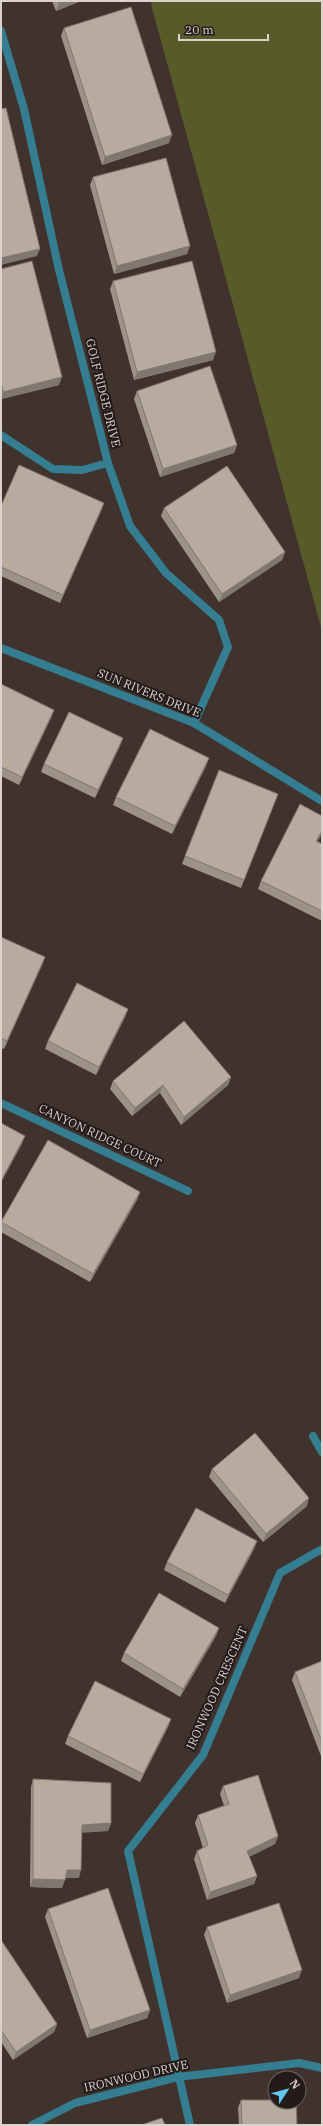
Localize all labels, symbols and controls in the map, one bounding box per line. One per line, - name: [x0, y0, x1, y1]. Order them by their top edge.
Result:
- scale bar: [179, 16, 268, 42]
- text: 20 m: [185, 22, 214, 37]
- street label: GOLF RIDGE DRIVE: [83, 337, 124, 449]
- street label: SUN RIVERS DRIVE: [95, 665, 203, 720]
- street label: CANYON RIDGE COURT: [36, 1100, 164, 1171]
- street label: IRONWOOD CRESCENT: [183, 1624, 251, 1752]
- street label: IRONWOOD DRIVE: [82, 2056, 189, 2095]
- north arrow: [267, 2070, 307, 2110]
- text: N: [287, 2076, 303, 2092]

